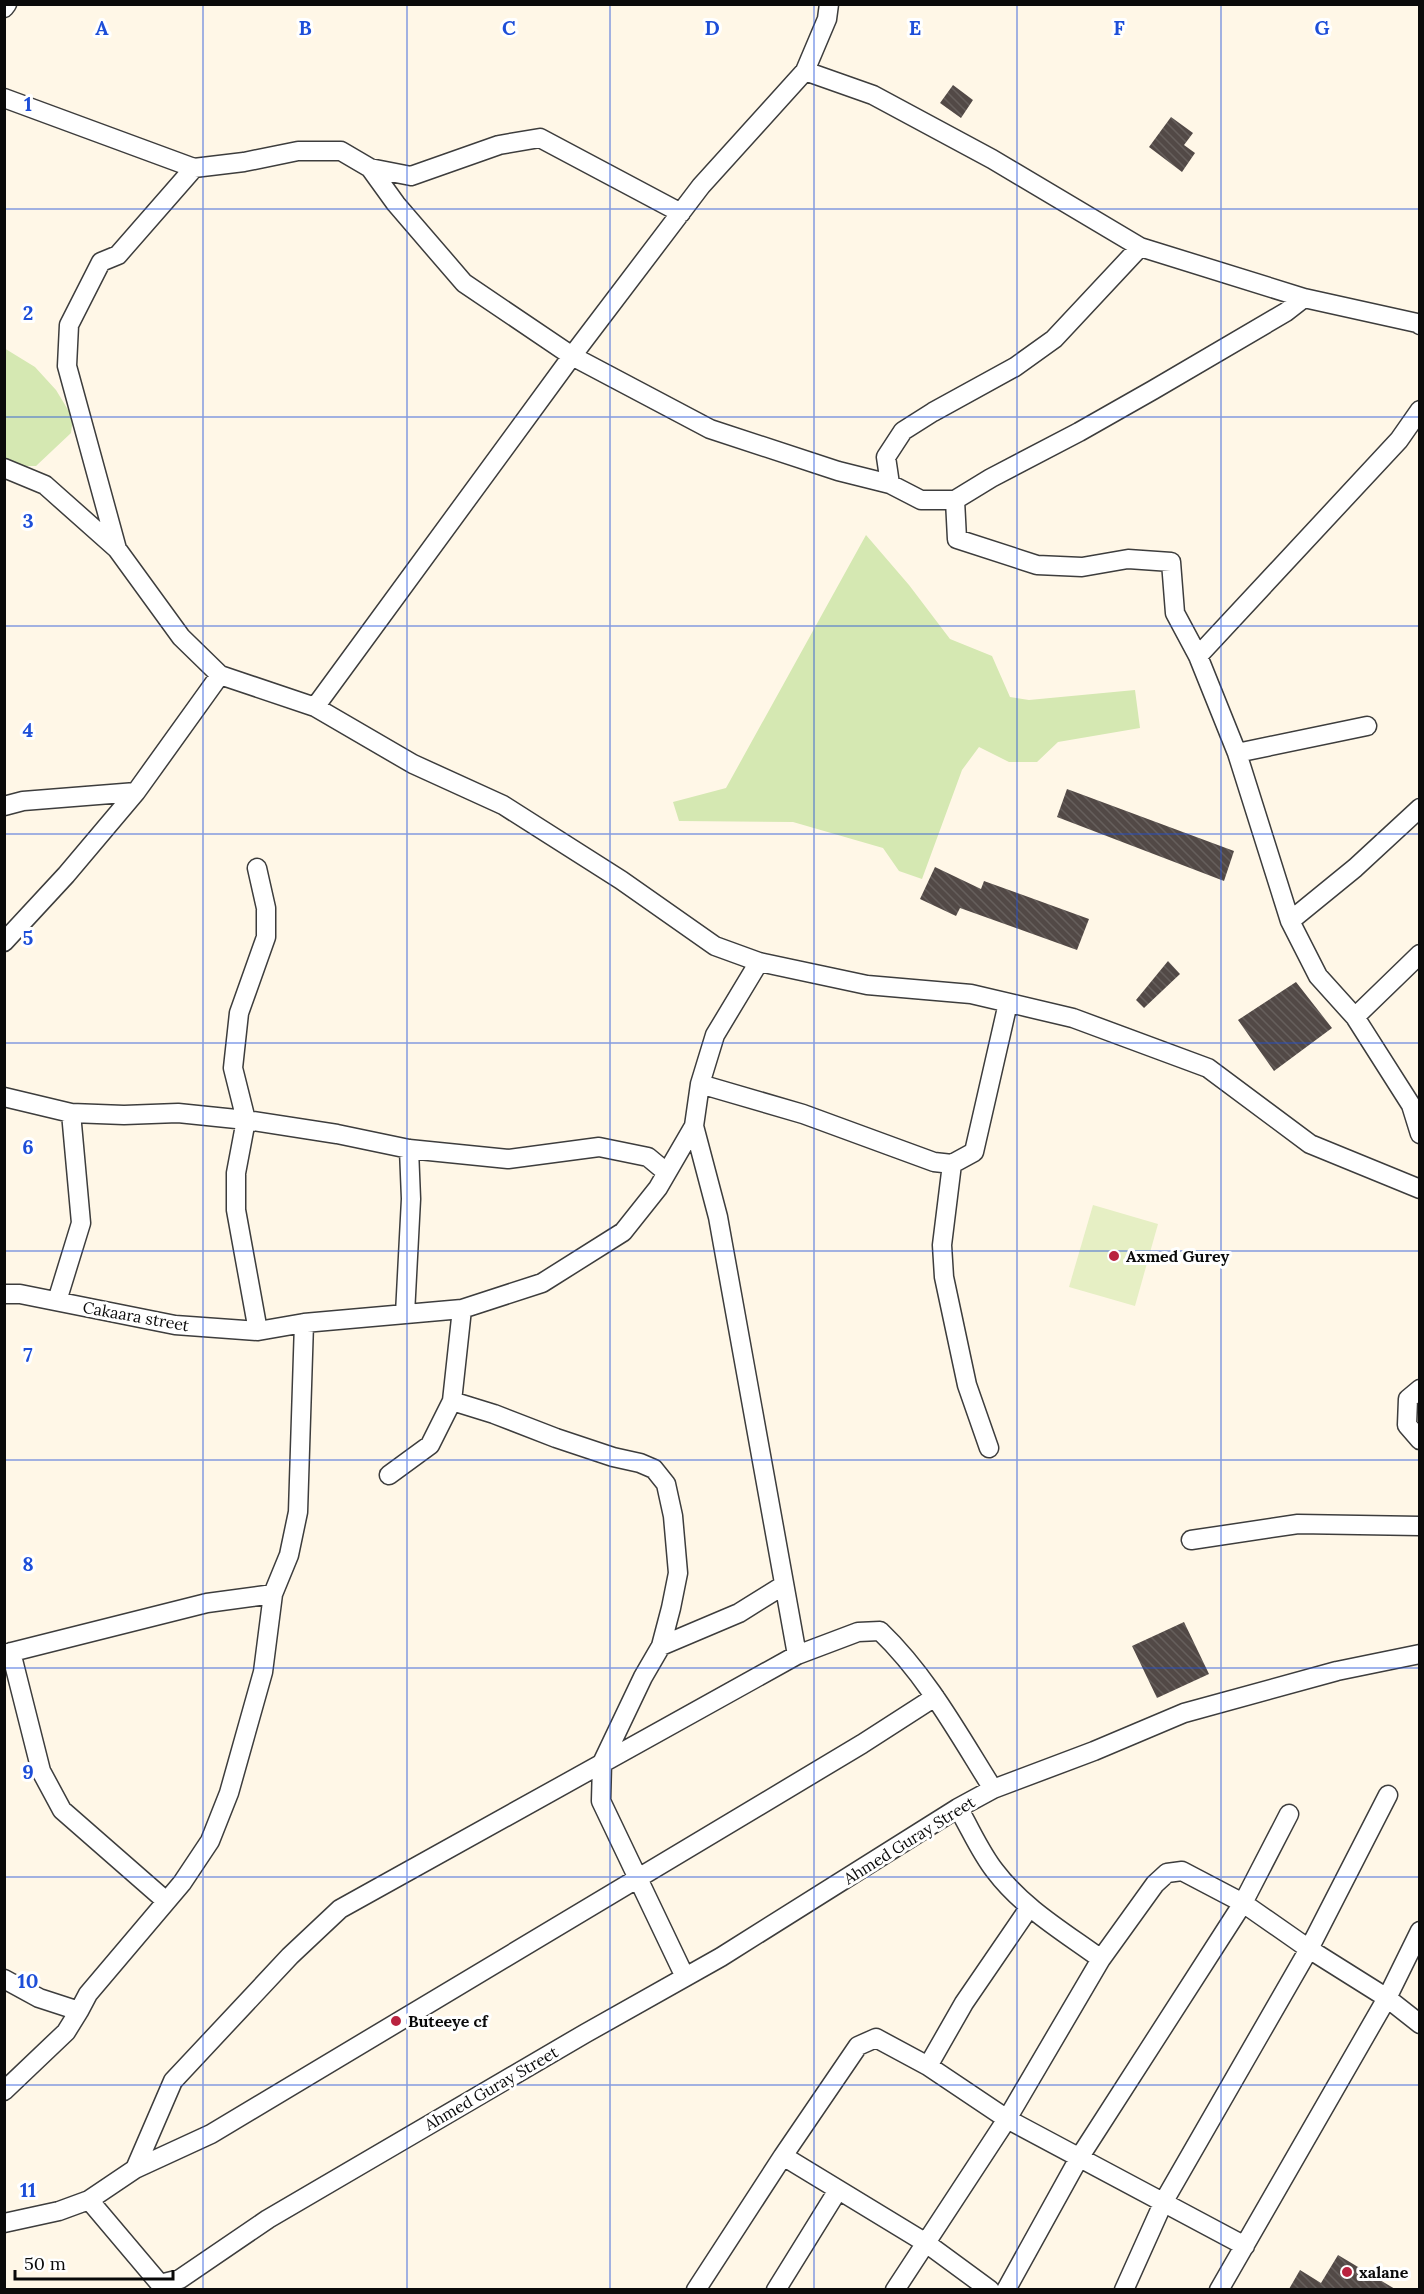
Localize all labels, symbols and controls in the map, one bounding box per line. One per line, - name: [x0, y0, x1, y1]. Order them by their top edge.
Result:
- text: A: [95, 15, 109, 40]
- text: B: [298, 15, 312, 40]
- text: C: [502, 15, 516, 40]
- text: D: [704, 15, 720, 40]
- text: E: [909, 15, 921, 40]
- text: F: [1113, 15, 1125, 40]
- text: G: [1314, 15, 1330, 40]
- text: 1: [24, 91, 32, 116]
- text: 2: [23, 300, 33, 325]
- text: 3: [22, 508, 34, 533]
- text: 4: [23, 717, 34, 742]
- text: 5: [23, 925, 34, 950]
- text: 6: [22, 1134, 34, 1159]
- place label: Axmed Gurey: [1126, 1246, 1230, 1266]
- marker: Axmed Gurey: [1107, 1249, 1121, 1263]
- street label: Cakaara street: [81, 1297, 192, 1335]
- text: 7: [23, 1342, 33, 1367]
- text: 8: [22, 1551, 34, 1576]
- text: 9: [22, 1759, 34, 1784]
- street label: Ahmed Guray Street: [839, 1791, 979, 1889]
- text: 10: [18, 1968, 38, 1993]
- place label: Buteeye cf: [408, 2011, 489, 2031]
- marker: Buteeye cf: [389, 2014, 403, 2028]
- street label: Ahmed Guray Street: [420, 2041, 562, 2135]
- text: 11: [20, 2177, 36, 2202]
- scale bar: [15, 2243, 172, 2281]
- text: 50 m: [24, 2252, 66, 2275]
- place label: xalane: [1359, 2262, 1409, 2282]
- marker: xalane: [1340, 2265, 1354, 2279]

